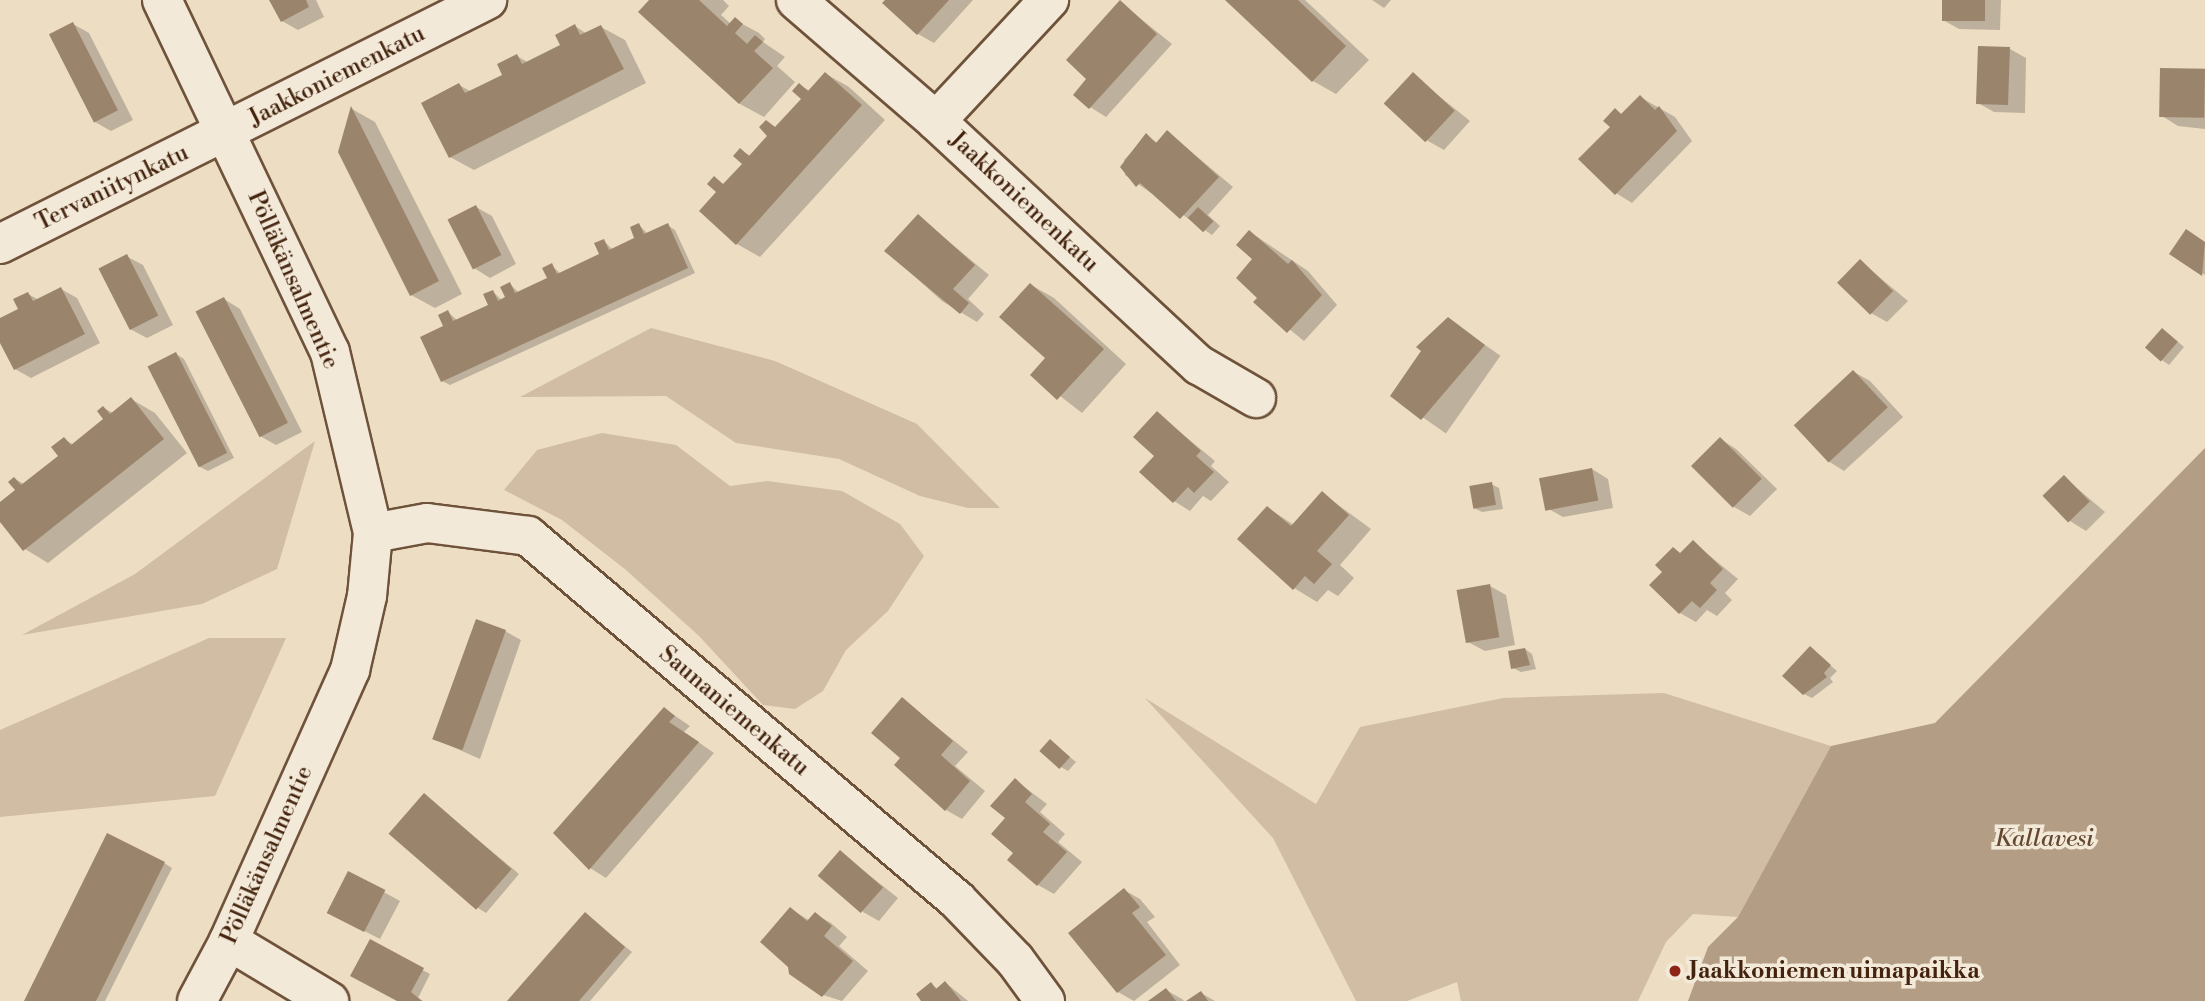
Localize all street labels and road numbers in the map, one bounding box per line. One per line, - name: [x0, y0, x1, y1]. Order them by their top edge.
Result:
- street label: Jaakkoniemenkatu: [244, 20, 430, 132]
- street label: Jaakkoniemenkatu: [944, 126, 1104, 278]
- street label: Tervaniitynkatu: [31, 139, 193, 237]
- street label: Pölläkänsalmentie: [241, 187, 345, 373]
- street label: Saunaniemenkatu: [653, 640, 815, 782]
- street label: Pölläkänsalmentie: [215, 762, 319, 948]

